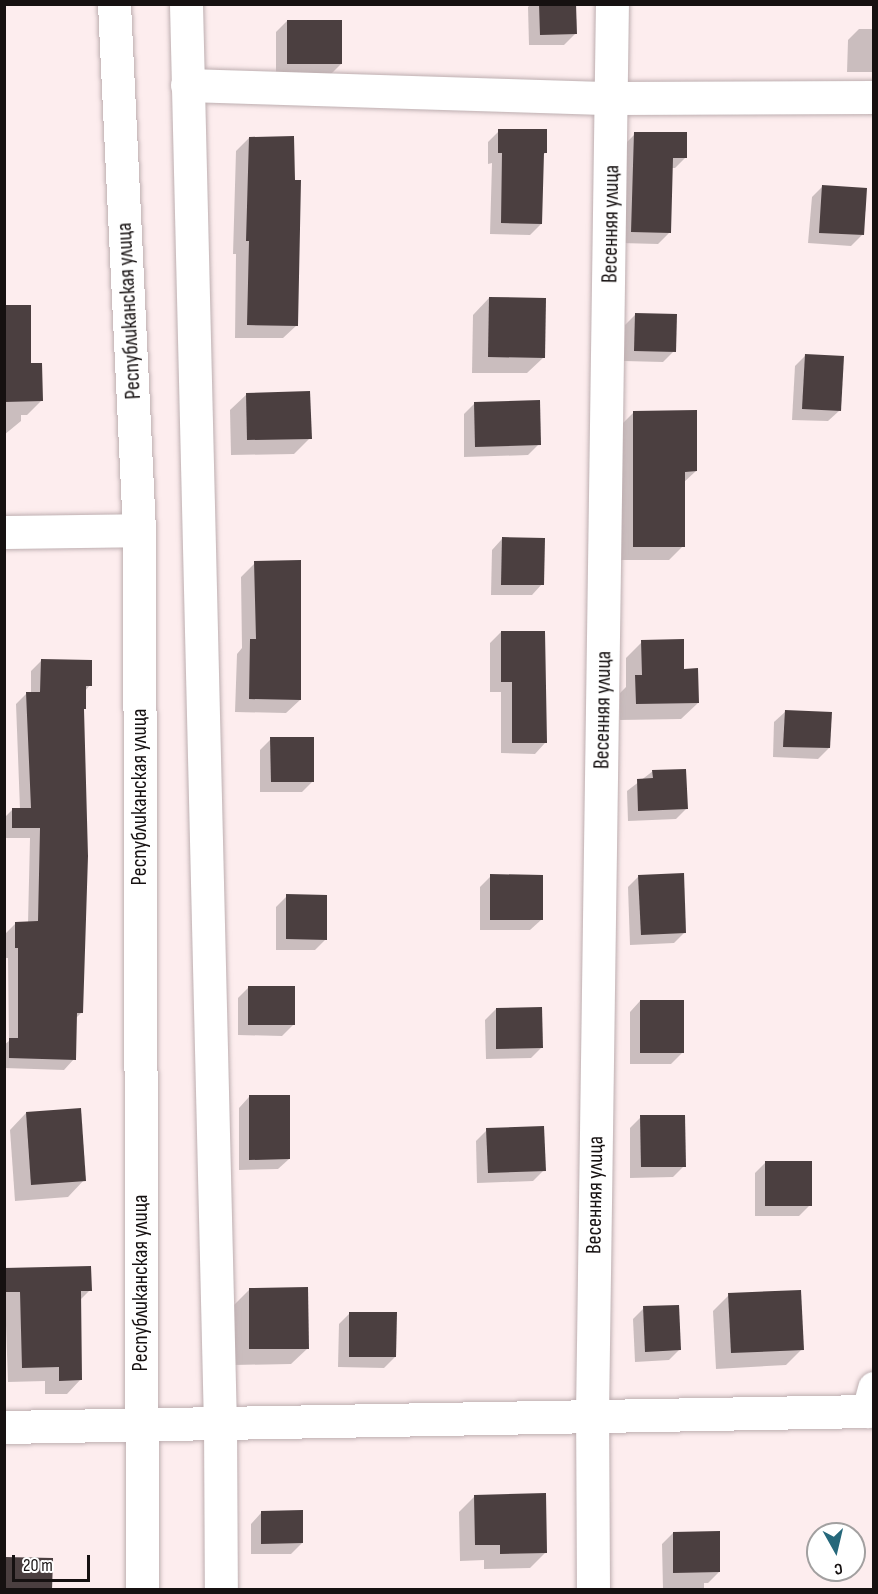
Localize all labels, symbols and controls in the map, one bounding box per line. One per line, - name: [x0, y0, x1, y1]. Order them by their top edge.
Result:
- street label: Весенняя улица: [597, 165, 625, 283]
- street label: Республиканская улица: [111, 222, 147, 400]
- street label: Весенняя улица: [589, 651, 617, 769]
- street label: Республиканская улица: [127, 709, 153, 885]
- street label: Весенняя улица: [581, 1136, 609, 1254]
- street label: Республиканская улица: [128, 1195, 154, 1371]
- north arrow: [806, 1522, 866, 1582]
- scale bar: [15, 1543, 93, 1581]
- text: 20 m: [23, 1555, 53, 1576]
- text: С: [833, 1558, 844, 1578]

